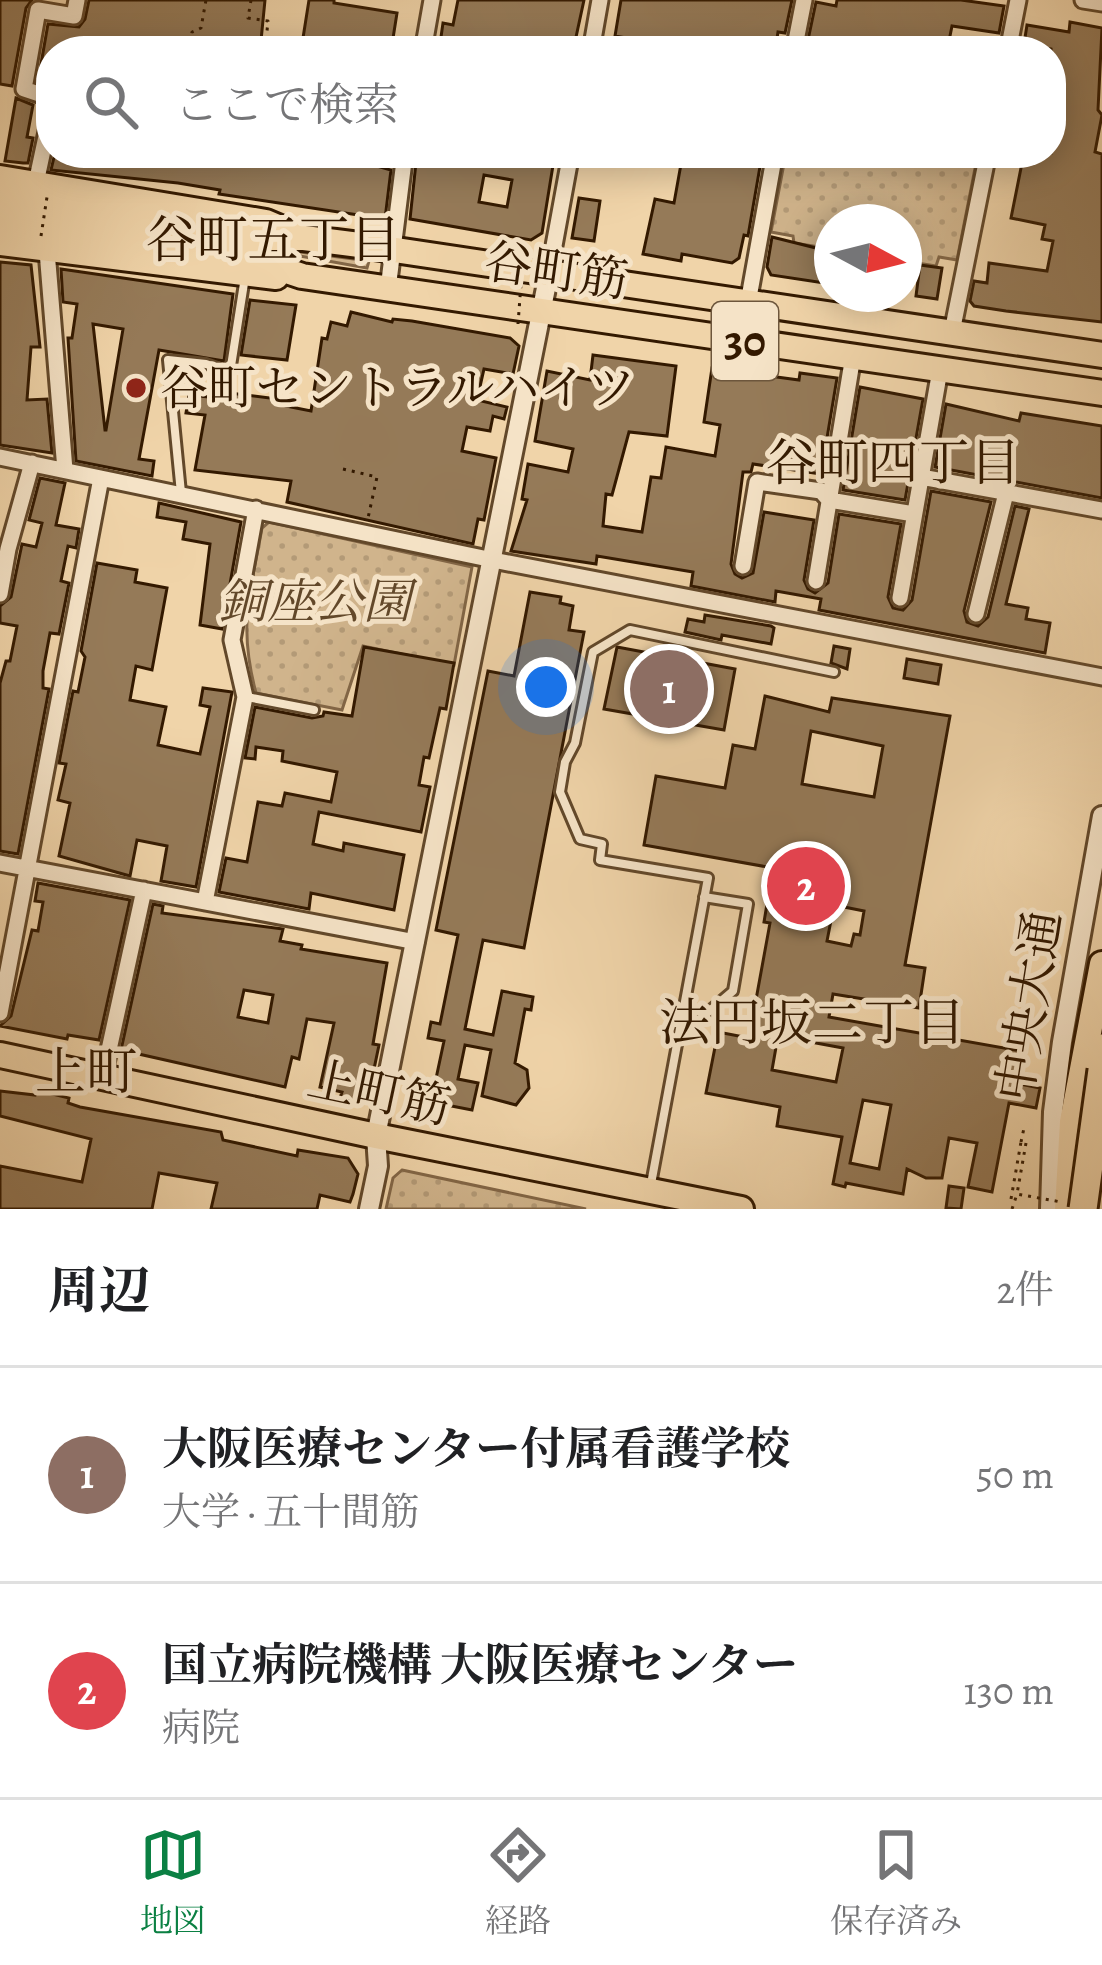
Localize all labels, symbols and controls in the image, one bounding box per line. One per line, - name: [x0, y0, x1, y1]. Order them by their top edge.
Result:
- search box: [36, 36, 1066, 168]
- icon: search: [78, 69, 144, 135]
- text: ここで検索: [174, 74, 399, 136]
- north arrow: [814, 204, 922, 312]
- district label: 谷町五丁目: [145, 205, 401, 275]
- street label: 谷町筋: [480, 228, 632, 314]
- road number: 30: [712, 302, 778, 380]
- place label: 谷町セントラルハイツ: [160, 355, 635, 421]
- marker: 谷町セントラルハイツ: [123, 375, 149, 401]
- district label: 谷町四丁目: [765, 428, 1021, 498]
- park label: 銅座公園: [219, 569, 418, 635]
- pin: 1: [630, 644, 708, 734]
- your location: [516, 657, 576, 717]
- pin: 2: [767, 841, 845, 931]
- street label: 中央大通: [981, 906, 1077, 1106]
- district label: 法円坂二丁目: [659, 988, 965, 1058]
- district label: 上町: [35, 1037, 137, 1107]
- street label: 上町筋: [302, 1046, 456, 1140]
- text: 周辺: [48, 1256, 150, 1326]
- text: 2件: [996, 1263, 1054, 1316]
- text: 大阪医療センター付属看護学校: [162, 1418, 790, 1480]
- text: 1: [80, 1448, 94, 1501]
- text: 50 m: [976, 1448, 1054, 1501]
- text: 大学 · 五十間筋: [162, 1485, 419, 1538]
- text: 国立病院機構 大阪医療センター: [162, 1634, 798, 1696]
- text: 2: [78, 1664, 96, 1717]
- text: 130 m: [963, 1664, 1054, 1717]
- text: 病院: [162, 1701, 240, 1754]
- tab: 地図: [140, 1822, 206, 1943]
- tab: 経路: [485, 1822, 551, 1943]
- tab: 保存済み: [830, 1822, 962, 1943]

